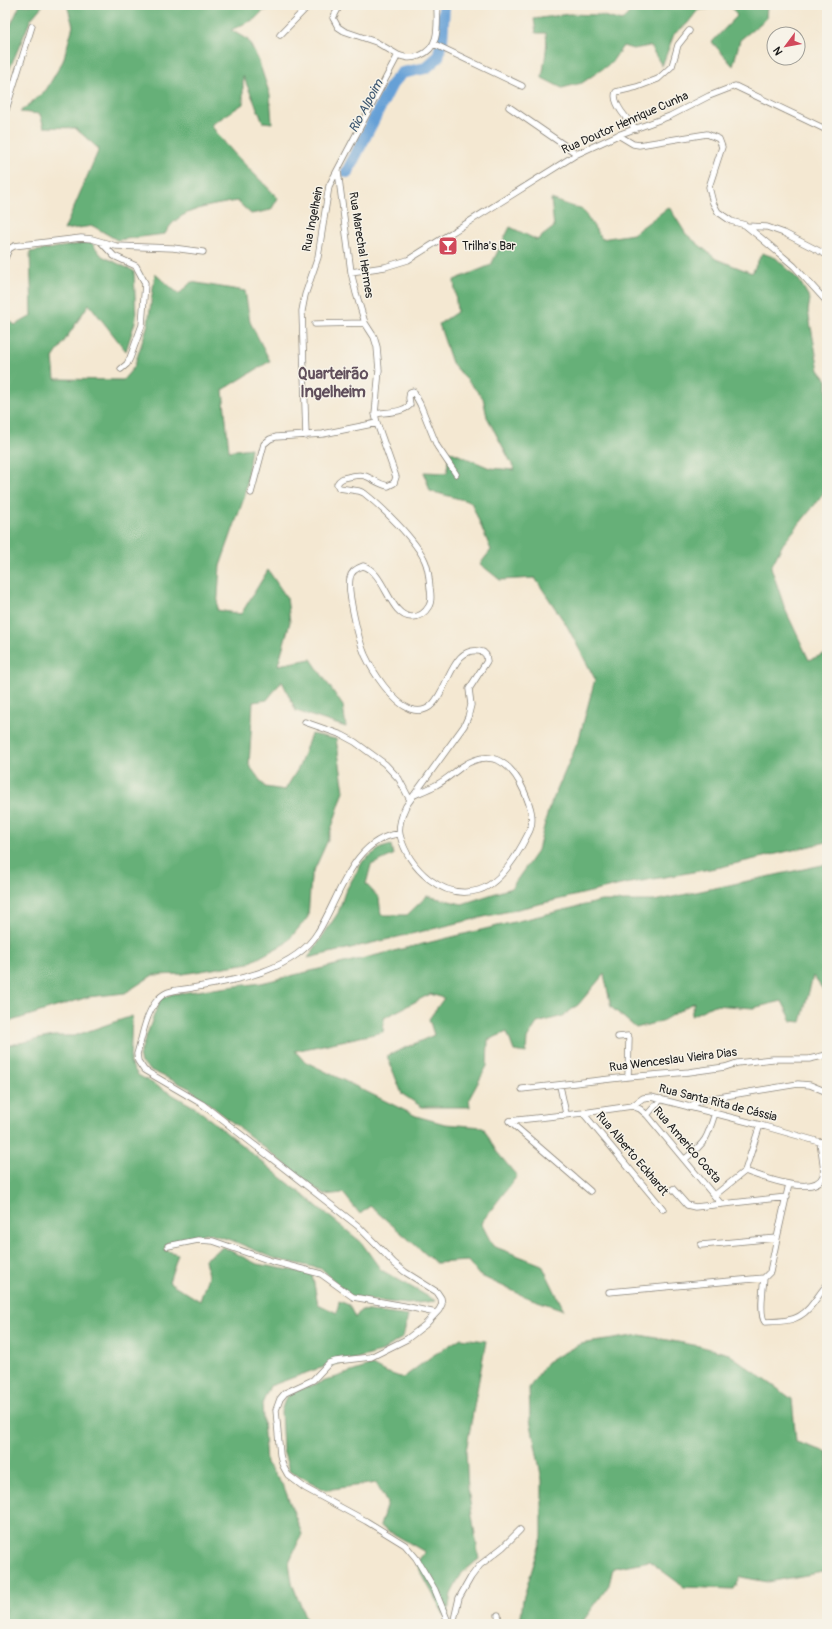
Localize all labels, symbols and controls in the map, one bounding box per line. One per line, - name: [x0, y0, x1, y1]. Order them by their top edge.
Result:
- north arrow: [766, 26, 806, 66]
- text: N: [770, 44, 785, 58]
- water label: Rio Alpoim: [345, 75, 387, 135]
- street label: Rua Doutor Henrique Cunha: [559, 88, 691, 158]
- street label: Rua Ingelhein: [299, 185, 327, 253]
- street label: Rua Marechal Hermes: [345, 191, 377, 300]
- bar icon: Trilha's Bar: [437, 235, 459, 257]
- place label: Trilha's Bar: [462, 239, 517, 254]
- district label: Quarteirão Ingelheim: [298, 364, 369, 402]
- street label: Rua Wenceslau Vieira Dias: [608, 1045, 738, 1075]
- street label: Rua Santa Rita de Cássia: [657, 1081, 779, 1125]
- street label: Rua Americo Costa: [650, 1104, 725, 1187]
- street label: Rua Alberto Eckhardt: [592, 1109, 672, 1199]

